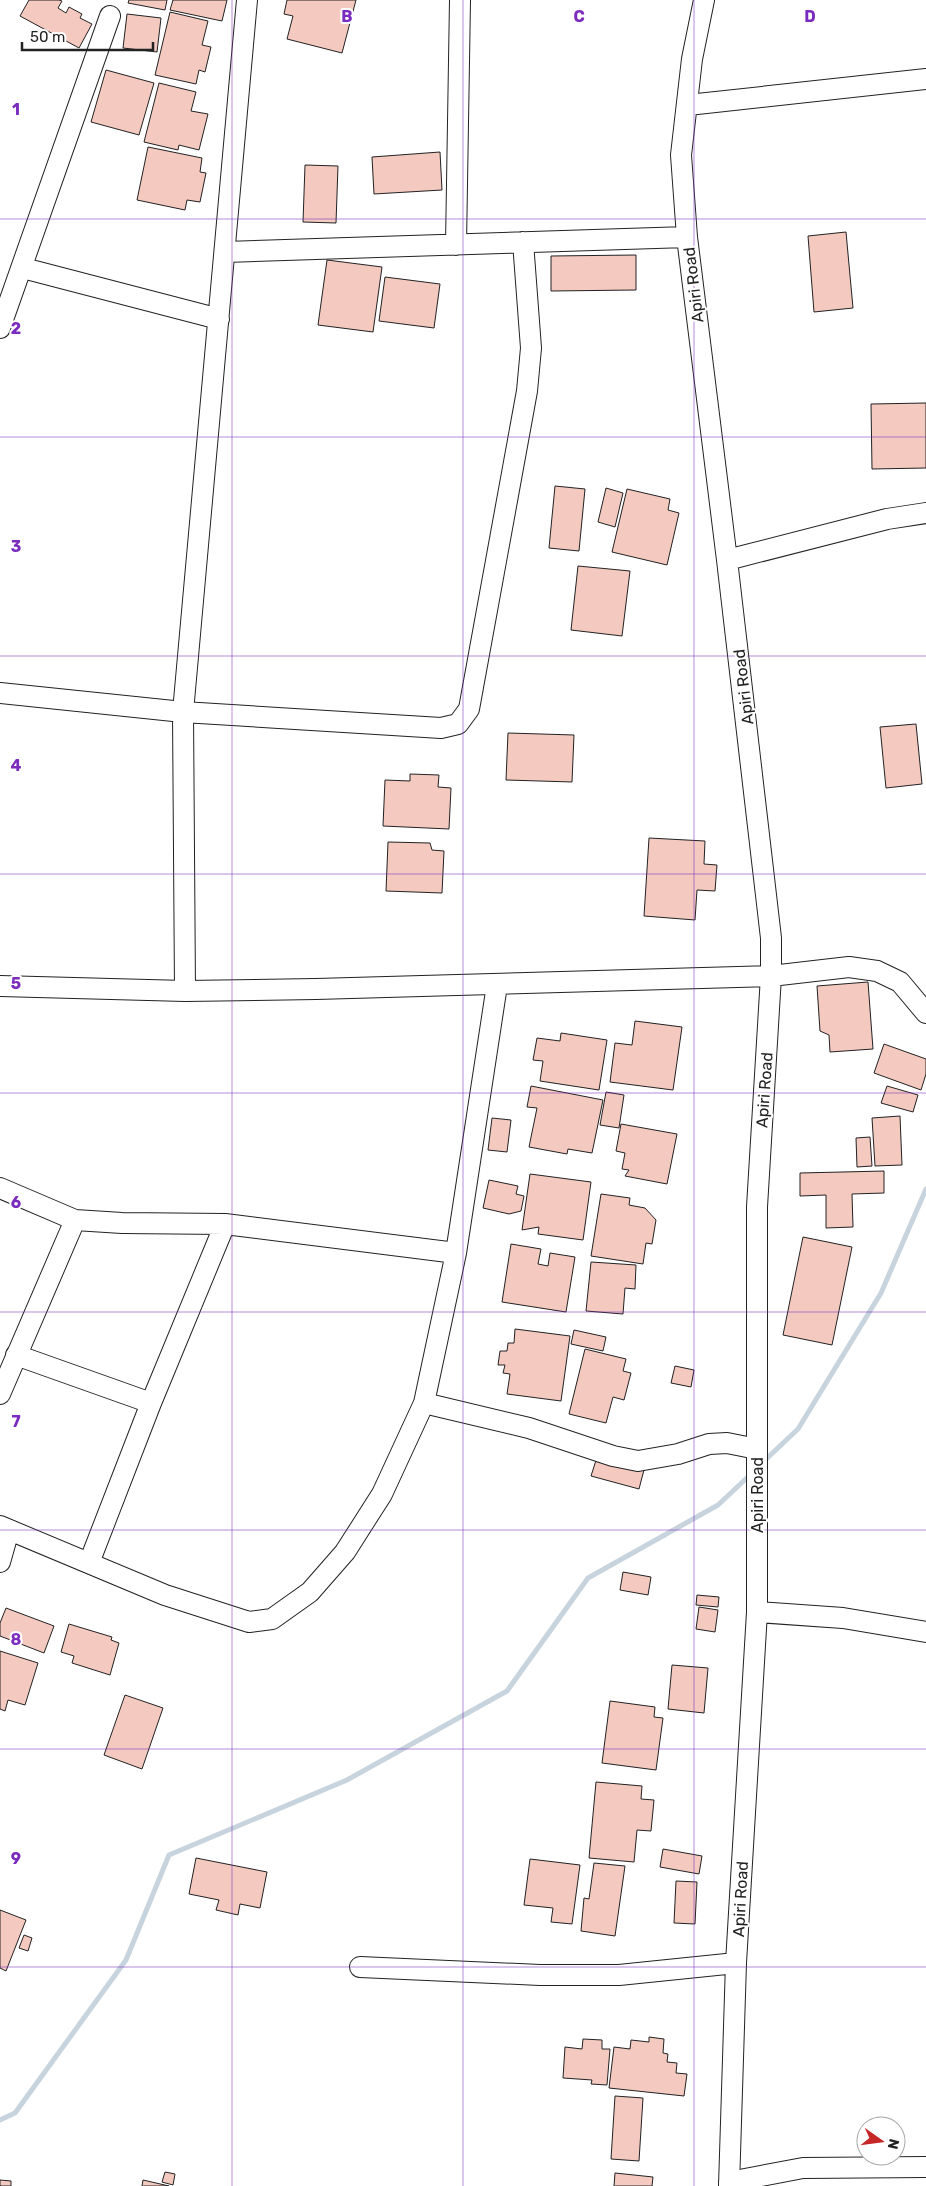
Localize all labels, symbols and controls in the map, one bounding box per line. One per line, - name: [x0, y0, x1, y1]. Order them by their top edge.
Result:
- text: B: [341, 7, 353, 26]
- text: C: [573, 7, 585, 26]
- text: D: [804, 7, 816, 26]
- scale bar: [22, 20, 154, 52]
- text: 50 m: [30, 28, 65, 46]
- text: 1: [12, 100, 20, 119]
- street label: Apiri Road: [679, 246, 708, 324]
- text: 2: [11, 319, 21, 338]
- text: 3: [11, 537, 21, 556]
- street label: Apiri Road: [729, 648, 758, 726]
- text: 4: [11, 756, 22, 775]
- text: 5: [11, 974, 21, 993]
- street label: Apiri Road: [752, 1052, 777, 1129]
- text: 6: [11, 1193, 21, 1212]
- text: 7: [11, 1412, 21, 1431]
- street label: Apiri Road: [748, 1457, 767, 1533]
- text: 8: [11, 1630, 22, 1649]
- text: 9: [11, 1849, 21, 1868]
- street label: Apiri Road: [729, 1861, 752, 1937]
- north arrow: [856, 2116, 906, 2166]
- text: N: [884, 2137, 903, 2151]

